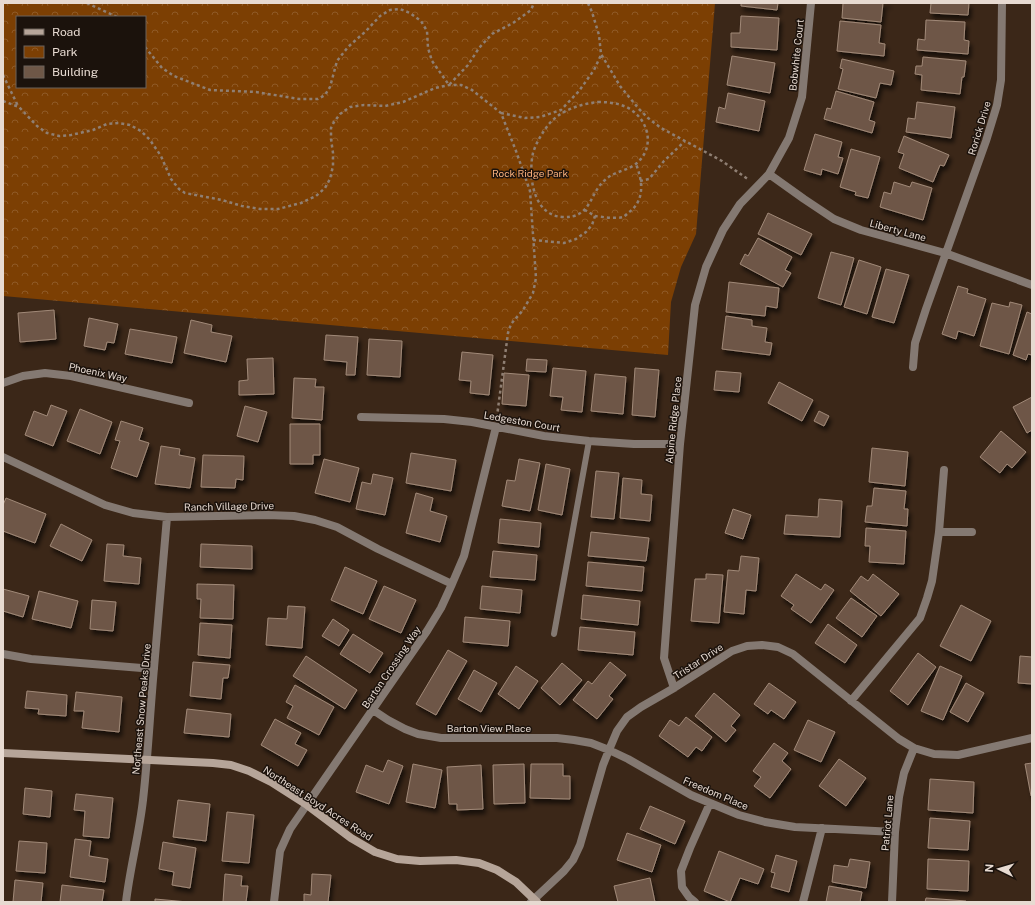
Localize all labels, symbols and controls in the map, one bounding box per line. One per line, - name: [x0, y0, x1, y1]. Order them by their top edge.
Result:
- legend: [16, 16, 146, 88]
- street label: Bobwhite Court: [786, 18, 806, 92]
- text: Road: [52, 25, 80, 39]
- text: Park: [52, 45, 78, 59]
- text: Building: [52, 65, 98, 79]
- street label: Rorick Drive: [965, 99, 993, 157]
- park label: Rock Ridge Park: [492, 167, 568, 179]
- street label: Liberty Lane: [868, 217, 928, 243]
- street label: Phoenix Way: [68, 360, 129, 384]
- street label: Alpine Ridge Place: [662, 376, 684, 464]
- street label: Ledgeston Court: [483, 408, 561, 434]
- street label: Ranch Village Drive: [184, 499, 274, 513]
- street label: Barton Crossing Way: [359, 623, 423, 710]
- street label: Tristar Drive: [671, 640, 725, 681]
- street label: Northeast Snow Peaks Drive: [129, 643, 153, 775]
- street label: Barton View Place: [447, 722, 531, 734]
- street label: Northeast Boyd Acres Road: [261, 763, 375, 843]
- street label: Freedom Place: [682, 774, 751, 812]
- street label: Patriot Lane: [879, 794, 895, 852]
- north arrow: [979, 849, 1019, 889]
- text: N: [983, 863, 995, 873]

